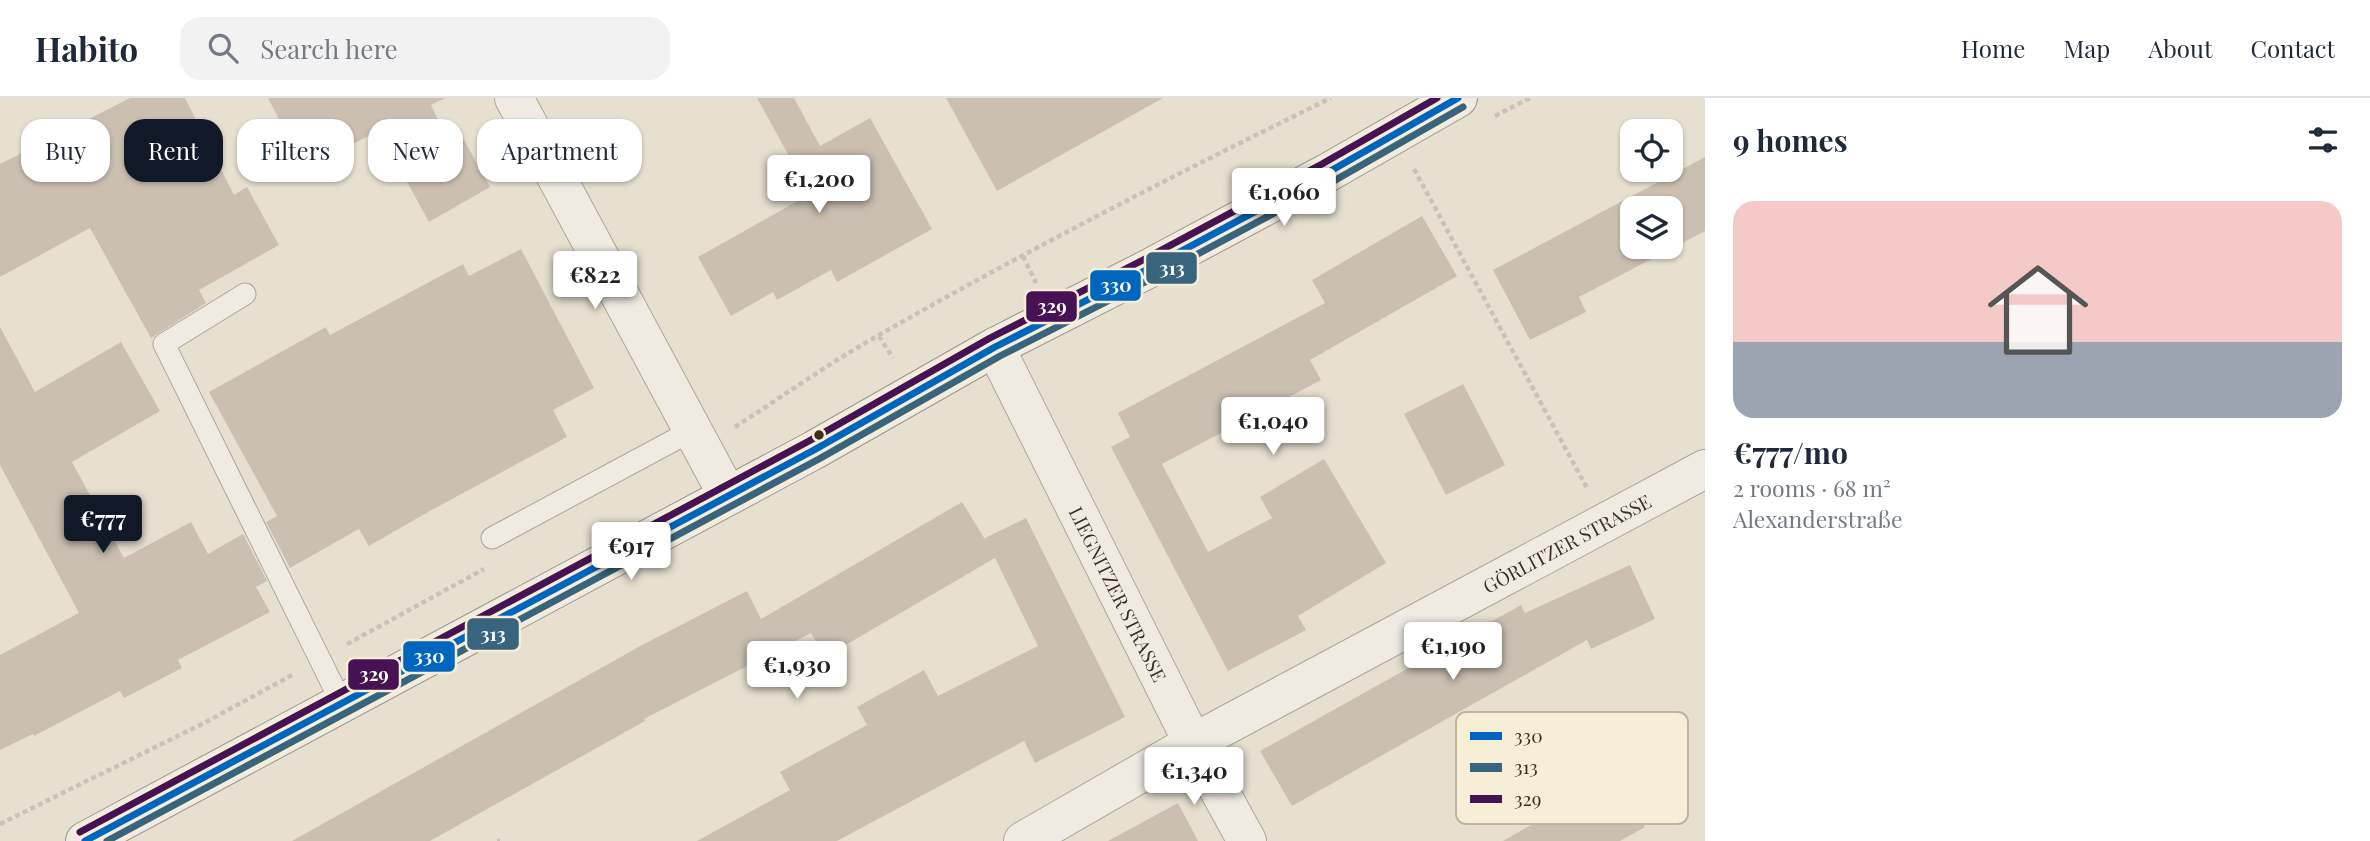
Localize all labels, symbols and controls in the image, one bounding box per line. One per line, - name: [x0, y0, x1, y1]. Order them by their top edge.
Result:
- search box: [180, 17, 670, 80]
- text: Habito: [35, 26, 138, 70]
- icon: search: [204, 29, 242, 67]
- text: Search here: [260, 31, 398, 66]
- text: Home: [1961, 32, 2025, 64]
- text: Map: [2063, 32, 2110, 64]
- text: About: [2148, 32, 2212, 64]
- text: Contact: [2250, 32, 2335, 64]
- chip: Buy: [21, 119, 110, 182]
- chip: Rent: [124, 119, 223, 182]
- chip: Filters: [237, 119, 354, 182]
- chip: New: [368, 119, 463, 182]
- chip: Apartment: [477, 119, 642, 182]
- map controls: [1620, 119, 1683, 259]
- button: locate: [1620, 119, 1683, 182]
- text: 9 homes: [1733, 120, 1848, 160]
- icon: filters: [2304, 121, 2342, 159]
- pin: €1,200: [762, 156, 876, 215]
- text: €1,200: [783, 162, 855, 193]
- pin: €1,060: [1227, 169, 1341, 228]
- text: €1,060: [1248, 175, 1320, 206]
- button: layers: [1620, 196, 1683, 259]
- icon: home: [1975, 247, 2101, 373]
- line badge: 313: [1145, 251, 1198, 285]
- pin: €822: [554, 252, 636, 311]
- text: 313: [1159, 254, 1185, 280]
- text: €822: [569, 258, 621, 289]
- line badge: 330: [1089, 269, 1142, 302]
- text: 330: [1101, 271, 1131, 297]
- line badge: 329: [1025, 290, 1078, 323]
- text: 329: [1037, 292, 1067, 318]
- pin: €1,040: [1216, 398, 1330, 457]
- text: €1,040: [1237, 404, 1309, 435]
- unlabelled marker: [812, 428, 826, 442]
- text: €777/mo: [1733, 432, 1848, 472]
- text: 2 rooms · 68 m²: [1733, 472, 1891, 503]
- street label: GÖRLITZER STRASSE: [1478, 487, 1655, 599]
- pin: €777: [62, 496, 144, 555]
- text: €777: [80, 502, 126, 533]
- street label: LIEGNITZER STRASSE: [1064, 502, 1173, 686]
- text: Alexanderstraße: [1733, 503, 1903, 534]
- pin: €917: [590, 522, 672, 582]
- text: €917: [608, 529, 654, 560]
- line badge: 313: [466, 617, 520, 651]
- text: 313: [480, 620, 506, 646]
- pin: €1,190: [1396, 622, 1510, 682]
- text: €1,190: [1420, 629, 1486, 660]
- line badge: 330: [402, 640, 456, 673]
- text: 330: [414, 642, 444, 668]
- pin: €1,930: [740, 642, 854, 701]
- text: €1,930: [763, 648, 831, 679]
- line badge: 329: [347, 658, 400, 691]
- text: 329: [359, 660, 389, 686]
- legend: [1456, 712, 1688, 824]
- text: 330: [1514, 722, 1543, 748]
- pin: €1,340: [1137, 748, 1251, 807]
- text: 313: [1514, 753, 1538, 779]
- text: €1,340: [1160, 754, 1228, 785]
- text: 329: [1514, 785, 1541, 811]

